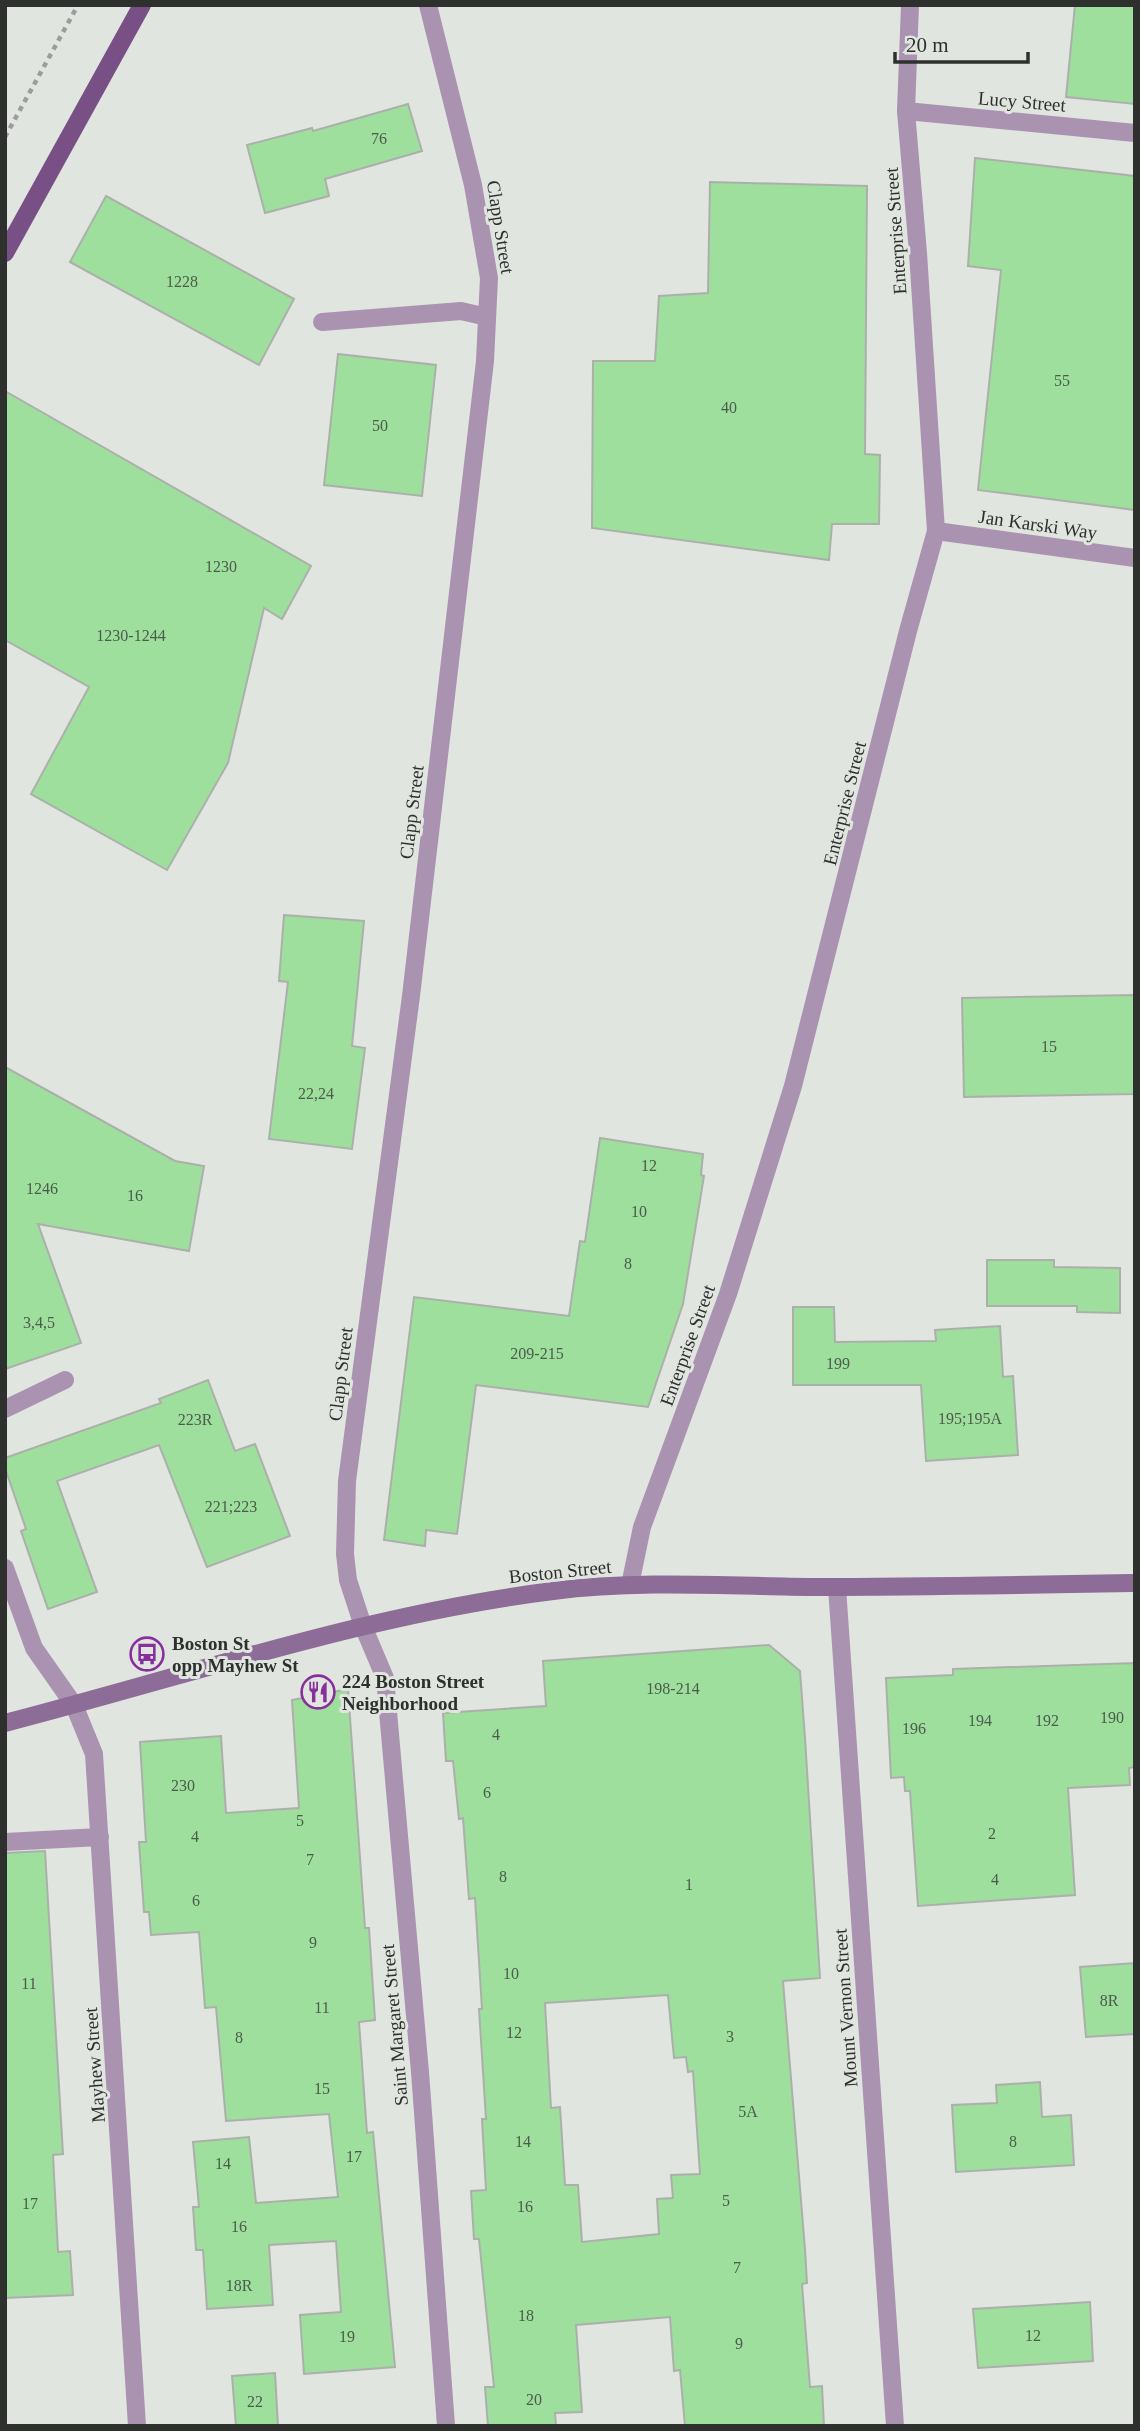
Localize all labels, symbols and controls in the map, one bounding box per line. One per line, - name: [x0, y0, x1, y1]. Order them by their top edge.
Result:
- scale bar: [895, 21, 1028, 65]
- text: 20 m: [906, 33, 949, 57]
- street label: Lucy Street: [977, 87, 1067, 116]
- house number: 76: [371, 130, 387, 147]
- street label: Enterprise Street: [881, 166, 910, 295]
- street label: Clapp Street: [483, 179, 518, 276]
- house number: 1228: [166, 273, 198, 290]
- house number: 55: [1054, 372, 1070, 389]
- house number: 40: [721, 399, 737, 416]
- house number: 50: [372, 417, 388, 434]
- street label: Jan Karski Way: [977, 506, 1099, 543]
- house number: 1230: [205, 558, 237, 575]
- house number: 1230-1244: [96, 627, 166, 644]
- street label: Enterprise Street: [819, 738, 870, 867]
- street label: Clapp Street: [395, 763, 428, 860]
- house number: 15: [1041, 1038, 1057, 1055]
- house number: 22,24: [298, 1085, 334, 1102]
- house number: 12: [641, 1157, 657, 1174]
- house number: 1246: [26, 1180, 58, 1197]
- house number: 16: [127, 1187, 143, 1204]
- house number: 10: [631, 1203, 647, 1220]
- house number: 8: [624, 1255, 632, 1272]
- street label: Enterprise Street: [656, 1281, 719, 1409]
- house number: 3,4,5: [23, 1314, 55, 1331]
- street label: Clapp Street: [324, 1325, 357, 1422]
- house number: 209-215: [510, 1345, 564, 1362]
- house number: 199: [826, 1355, 850, 1372]
- house number: 195;195A: [938, 1410, 1002, 1427]
- house number: 223R: [178, 1411, 213, 1428]
- house number: 221;223: [205, 1498, 257, 1515]
- street label: Boston Street: [508, 1556, 613, 1587]
- place label: Boston St opp Mayhew St: [172, 1633, 299, 1676]
- bus stop icon: Boston St opp Mayhew St: [128, 1635, 166, 1673]
- place label: 224 Boston Street Neighborhood: [342, 1671, 485, 1714]
- restaurant icon: 224 Boston Street Neighborhood: [299, 1673, 337, 1711]
- house number: 198-214: [646, 1680, 700, 1697]
- house number: 190: [1100, 1709, 1124, 1726]
- house number: 194: [968, 1712, 992, 1729]
- house number: 192: [1035, 1712, 1059, 1729]
- house number: 196: [902, 1720, 926, 1737]
- house number: 4: [492, 1726, 500, 1743]
- house number: 230: [171, 1777, 195, 1794]
- house number: 6: [483, 1784, 491, 1801]
- house number: 5: [296, 1812, 304, 1829]
- house number: 2: [988, 1825, 996, 1842]
- house number: 4: [191, 1828, 199, 1845]
- house number: 7: [306, 1851, 314, 1868]
- house number: 8: [499, 1868, 507, 1885]
- house number: 4: [991, 1871, 999, 1888]
- house number: 1: [685, 1876, 693, 1893]
- house number: 6: [192, 1892, 200, 1909]
- street label: Mount Vernon Street: [829, 1927, 862, 2088]
- house number: 9: [309, 1934, 317, 1951]
- street label: Saint Margaret Street: [377, 1943, 412, 2107]
- house number: 10: [503, 1965, 519, 1982]
- house number: 11: [21, 1975, 37, 1992]
- house number: 8R: [1100, 1992, 1119, 2009]
- house number: 11: [314, 1999, 330, 2016]
- street label: Mayhew Street: [80, 2006, 109, 2123]
- house number: 12: [506, 2024, 522, 2041]
- house number: 3: [726, 2028, 734, 2045]
- house number: 8: [235, 2029, 243, 2046]
- house number: 15: [314, 2080, 330, 2097]
- house number: 5A: [738, 2103, 758, 2120]
- house number: 14: [515, 2133, 531, 2150]
- house number: 8: [1009, 2133, 1017, 2150]
- house number: 17: [346, 2148, 362, 2165]
- house number: 14: [215, 2155, 231, 2172]
- house number: 5: [722, 2192, 730, 2209]
- house number: 17: [22, 2195, 38, 2212]
- house number: 16: [517, 2198, 533, 2215]
- house number: 16: [231, 2218, 247, 2235]
- house number: 7: [733, 2259, 741, 2276]
- house number: 18R: [226, 2277, 253, 2294]
- house number: 18: [518, 2307, 534, 2324]
- house number: 12: [1025, 2327, 1041, 2344]
- house number: 19: [339, 2328, 355, 2345]
- house number: 9: [735, 2335, 743, 2352]
- house number: 20: [526, 2391, 542, 2408]
- house number: 22: [247, 2393, 263, 2410]

